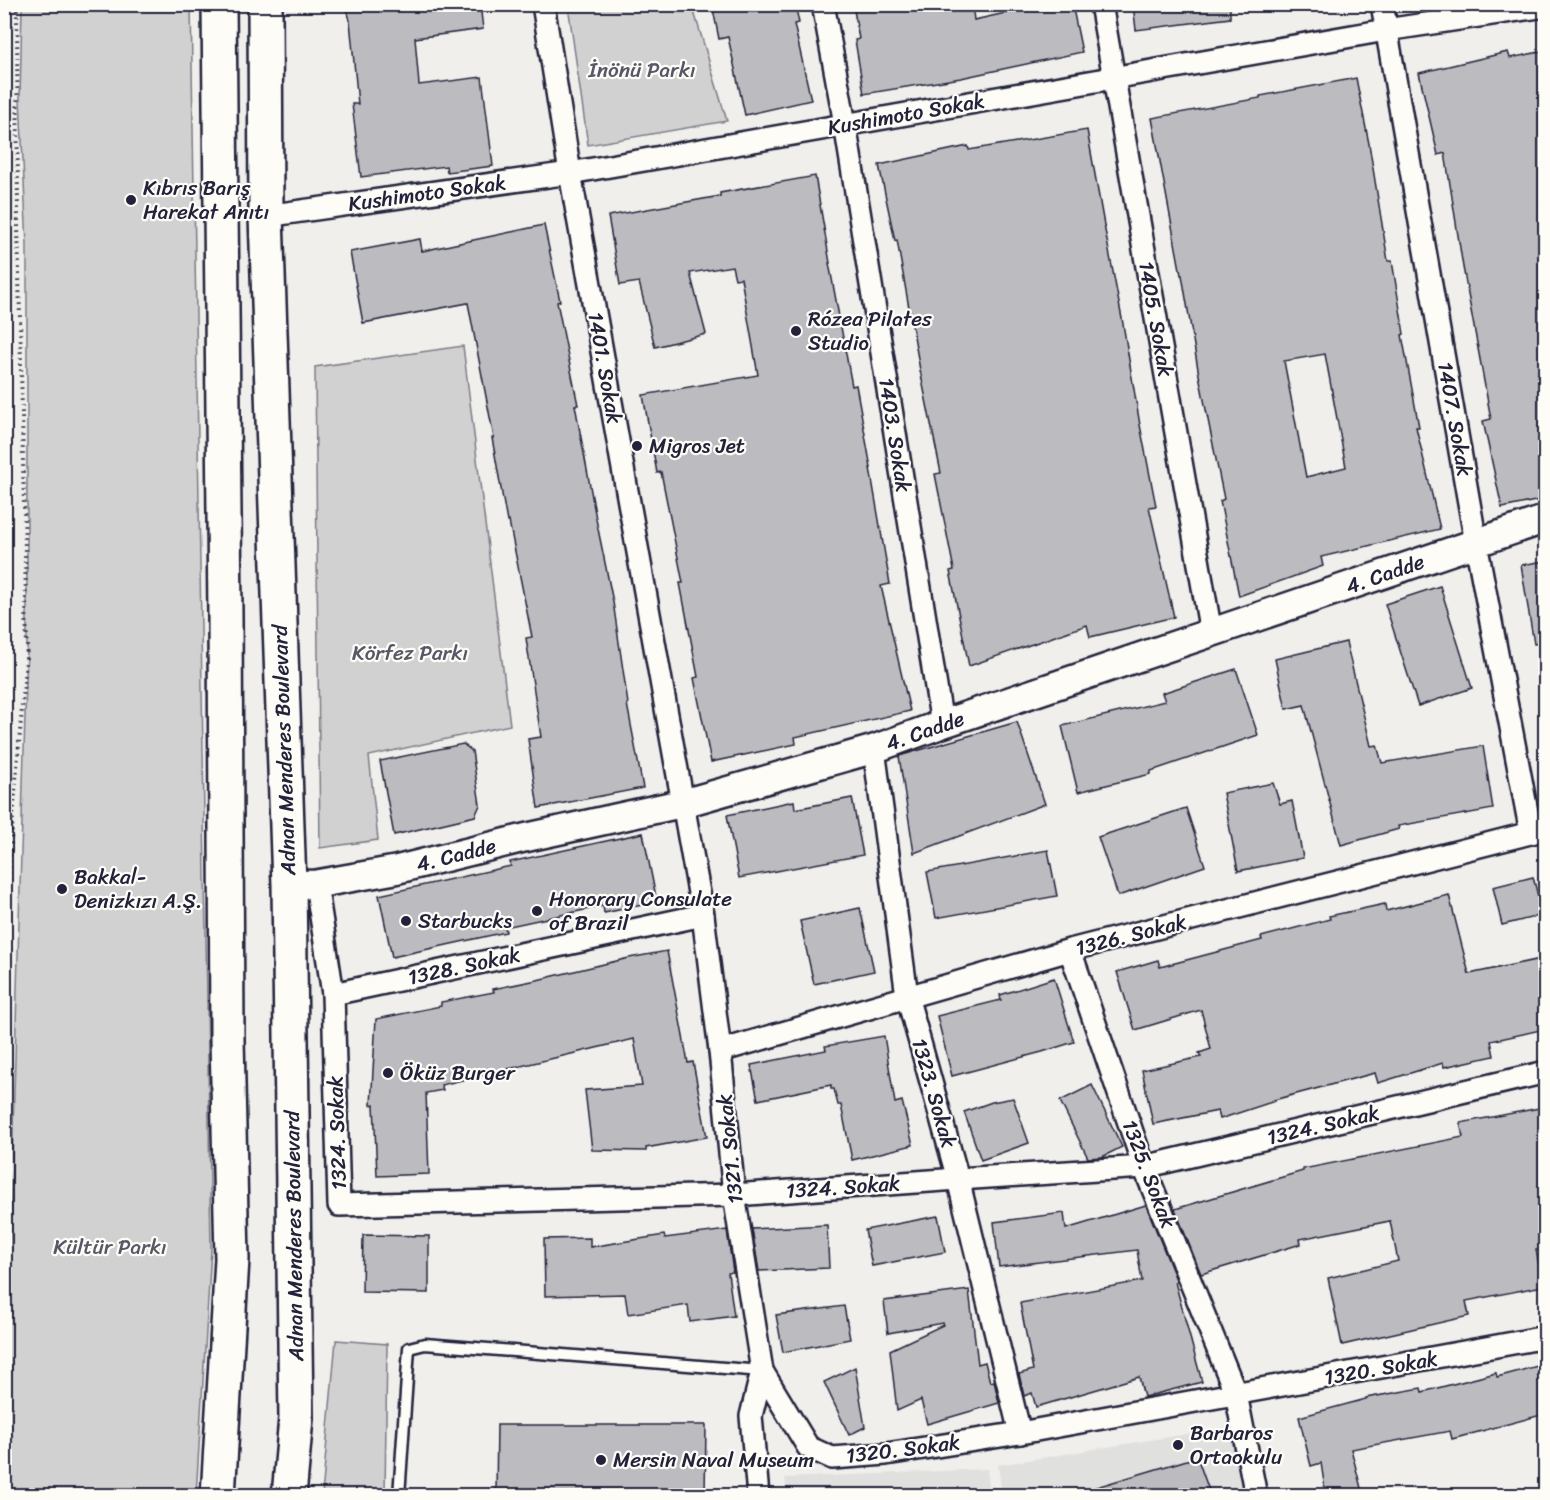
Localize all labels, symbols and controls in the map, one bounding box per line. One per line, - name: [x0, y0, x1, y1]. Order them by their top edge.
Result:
- park label: İnönü Parkı: [587, 51, 696, 89]
- street label: Kushimoto Sokak: [824, 81, 988, 147]
- street label: Kushimoto Sokak: [346, 163, 508, 223]
- place label: Kıbrıs Barış Harekat Anıtı: [143, 169, 269, 231]
- marker: Kıbrıs Barış Harekat Anıtı: [124, 193, 138, 207]
- street label: 1405. Sokak: [1127, 258, 1185, 380]
- place label: Rózea Pilates Studio: [808, 300, 932, 362]
- street label: 1401. Sokak: [576, 309, 634, 427]
- marker: Rózea Pilates Studio: [789, 324, 803, 338]
- street label: 1407. Sokak: [1426, 359, 1484, 479]
- street label: 1403. Sokak: [867, 375, 923, 495]
- place label: Migros Jet: [649, 427, 745, 465]
- marker: Migros Jet: [630, 439, 644, 453]
- street label: 4. Cadde: [1340, 543, 1430, 605]
- street label: Adnan Menderes Boulevard: [261, 622, 307, 877]
- park label: Körfez Parkı: [352, 634, 468, 672]
- street label: 4. Cadde: [880, 700, 970, 762]
- street label: 4. Cadde: [412, 827, 500, 883]
- place label: Bakkal- Denizkızı A.Ş.: [74, 858, 202, 920]
- place label: Honorary Consulate of Brazil: [549, 880, 732, 942]
- marker: Bakkal- Denizkızı A.Ş.: [55, 882, 69, 896]
- place label: Starbucks: [418, 902, 513, 940]
- street label: 1326. Sokak: [1072, 903, 1190, 967]
- marker: Honorary Consulate of Brazil: [530, 904, 544, 918]
- marker: Starbucks: [399, 914, 413, 928]
- street label: 1328. Sokak: [404, 936, 524, 996]
- street label: 1323. Sokak: [900, 1034, 968, 1152]
- place label: Öküz Burger: [400, 1054, 516, 1092]
- marker: Öküz Burger: [381, 1066, 395, 1080]
- street label: 1324. Sokak: [316, 1075, 358, 1191]
- street label: 1321. Sokak: [705, 1092, 755, 1206]
- street label: 1324. Sokak: [1263, 1094, 1383, 1156]
- street label: Adnan Menderes Boulevard: [273, 1109, 315, 1363]
- street label: 1325. Sokak: [1111, 1114, 1187, 1234]
- street label: 1324. Sokak: [785, 1164, 901, 1210]
- park label: Kültür Parkı: [53, 1228, 167, 1266]
- street label: 1320. Sokak: [1321, 1339, 1441, 1397]
- place label: Barbaros Ortaokulu: [1190, 1414, 1283, 1476]
- street label: 1320. Sokak: [844, 1423, 962, 1475]
- marker: Barbaros Ortaokulu: [1171, 1438, 1185, 1452]
- place label: Mersin Naval Museum: [613, 1441, 814, 1479]
- marker: Mersin Naval Museum: [594, 1453, 608, 1467]

